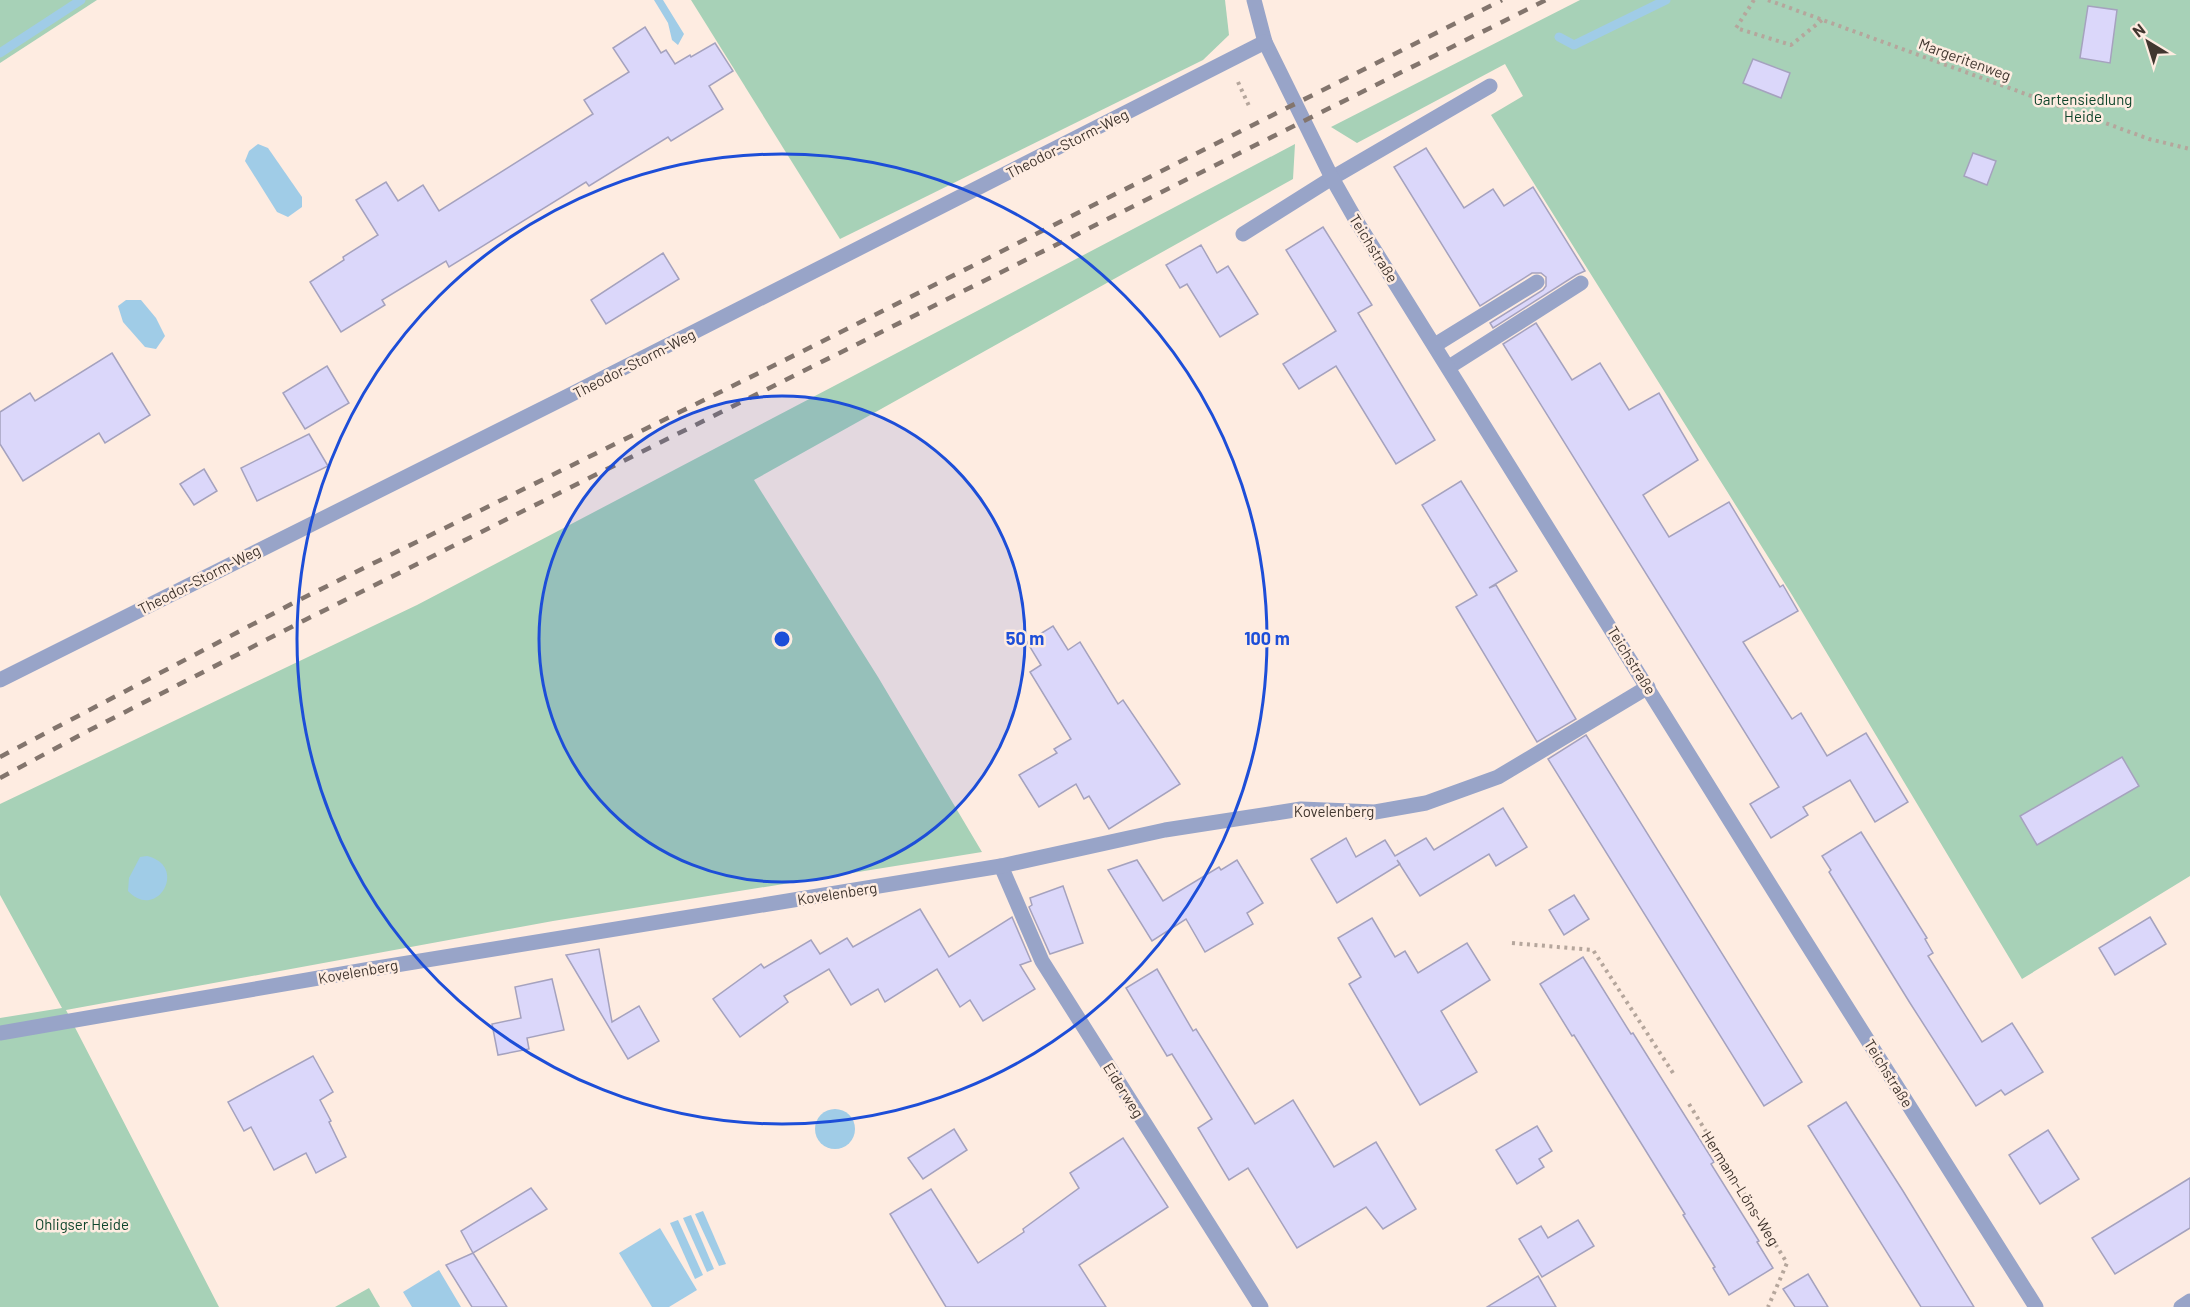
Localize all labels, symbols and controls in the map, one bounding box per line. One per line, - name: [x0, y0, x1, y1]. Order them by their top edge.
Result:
- north arrow: [2118, 12, 2178, 72]
- text: N: [2128, 19, 2148, 41]
- street label: Margeritenweg: [1916, 34, 2014, 84]
- park label: Gartensiedlung Heide: [2034, 90, 2132, 125]
- street label: Theodor-Storm-Weg: [1003, 104, 1131, 182]
- street label: Teichstraße: [1346, 210, 1402, 286]
- street label: Theodor-Storm-Weg: [570, 324, 698, 402]
- street label: Theodor-Storm-Weg: [135, 540, 263, 618]
- street label: Teichstraße: [1604, 622, 1660, 698]
- text: 50 m: [1006, 627, 1044, 649]
- text: 100 m: [1244, 627, 1290, 649]
- centre of rings: [772, 629, 792, 649]
- street label: Kovelenberg: [1294, 802, 1374, 820]
- street label: Kovelenberg: [796, 878, 878, 908]
- street label: Kovelenberg: [317, 955, 399, 987]
- street label: Teichstraße: [1861, 1035, 1917, 1111]
- street label: Eiderweg: [1100, 1059, 1148, 1121]
- street label: Hermann-Löns-Weg: [1699, 1127, 1783, 1249]
- park label: Ohligser Heide: [35, 1215, 129, 1233]

